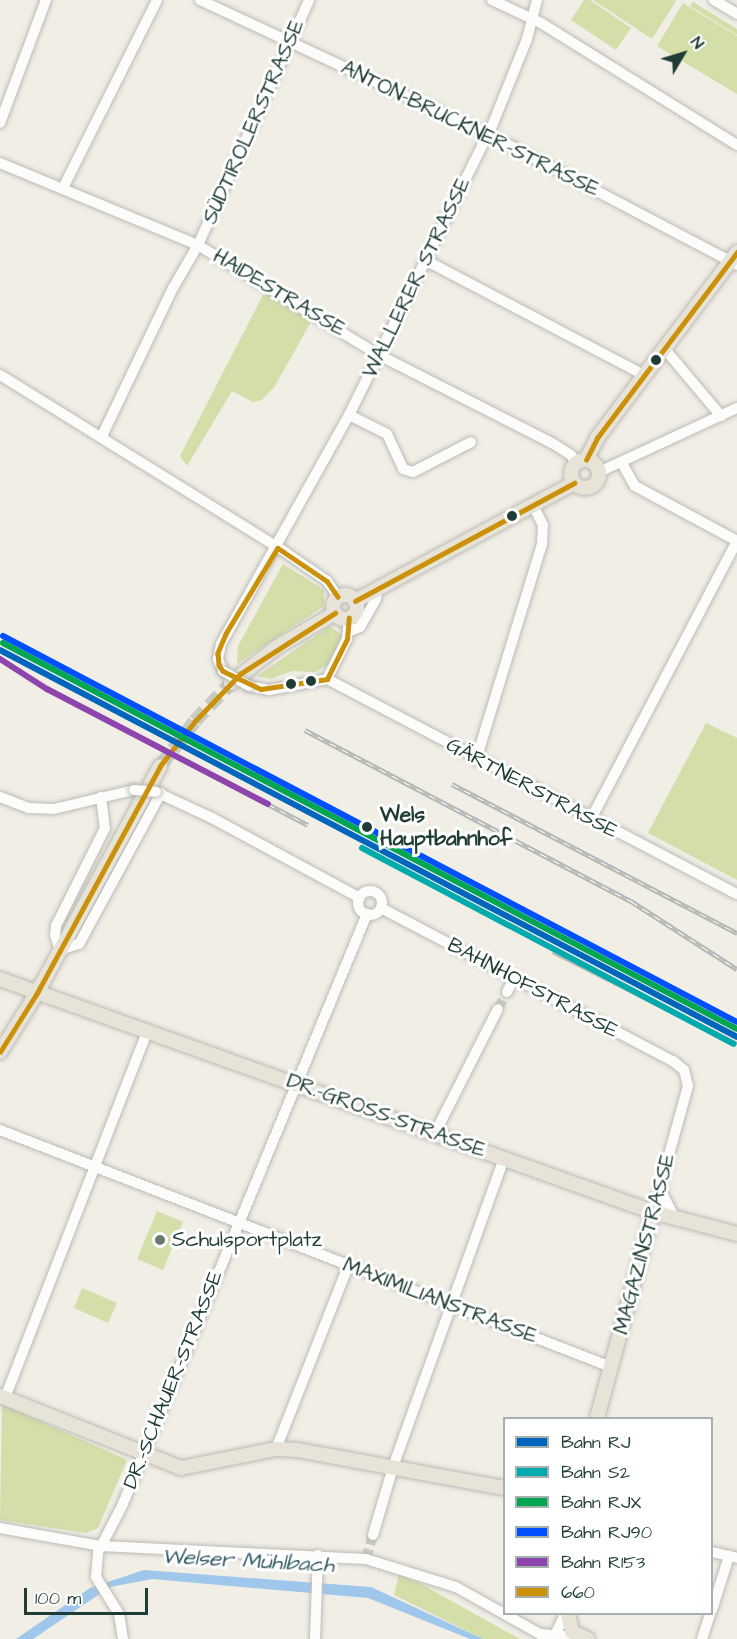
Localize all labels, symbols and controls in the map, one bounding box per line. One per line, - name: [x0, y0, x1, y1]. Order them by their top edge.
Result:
- street label: SÜDTIROLERSTRASSE: [198, 16, 310, 228]
- north arrow: [653, 24, 713, 84]
- text: N: [685, 32, 709, 54]
- street label: ANTON-BRUCKNER-STRASSE: [337, 55, 603, 203]
- street label: WALLERER STRASSE: [357, 174, 477, 382]
- street label: HAIDESTRASSE: [208, 244, 350, 342]
- unlabelled marker: [650, 354, 662, 366]
- unlabelled marker: [506, 510, 518, 522]
- unlabelled marker: [305, 675, 317, 687]
- unlabelled marker: [285, 678, 297, 690]
- street label: GÄRTNERSTRASSE: [442, 732, 622, 844]
- place label: Wels Hauptbahnhof: [380, 802, 512, 852]
- marker: Wels Hauptbahnhof: [358, 818, 376, 836]
- street label: BAHNHOFSTRASSE: [443, 932, 623, 1044]
- street label: DR.-GROSS-STRASSE: [283, 1068, 489, 1164]
- street label: MAGAZINSTRASSE: [609, 1151, 681, 1337]
- place label: Schulsportplatz: [172, 1227, 322, 1253]
- marker: Schulsportplatz: [153, 1233, 167, 1247]
- street label: MAXIMILIANSTRASSE: [339, 1252, 541, 1350]
- street label: DR.-SCHAUER-STRASSE: [118, 1267, 228, 1493]
- legend: [503, 1417, 713, 1615]
- text: Bahn RJ: [561, 1430, 630, 1455]
- text: Bahn S2: [561, 1460, 630, 1485]
- text: Bahn RJX: [561, 1490, 641, 1515]
- text: Bahn RJ90: [561, 1520, 652, 1545]
- water label: Welser Mühlbach: [161, 1543, 335, 1579]
- text: Bahn R153: [561, 1550, 645, 1575]
- scale bar: [27, 1576, 152, 1614]
- text: 660: [561, 1580, 595, 1605]
- text: 100 m: [35, 1586, 81, 1611]

